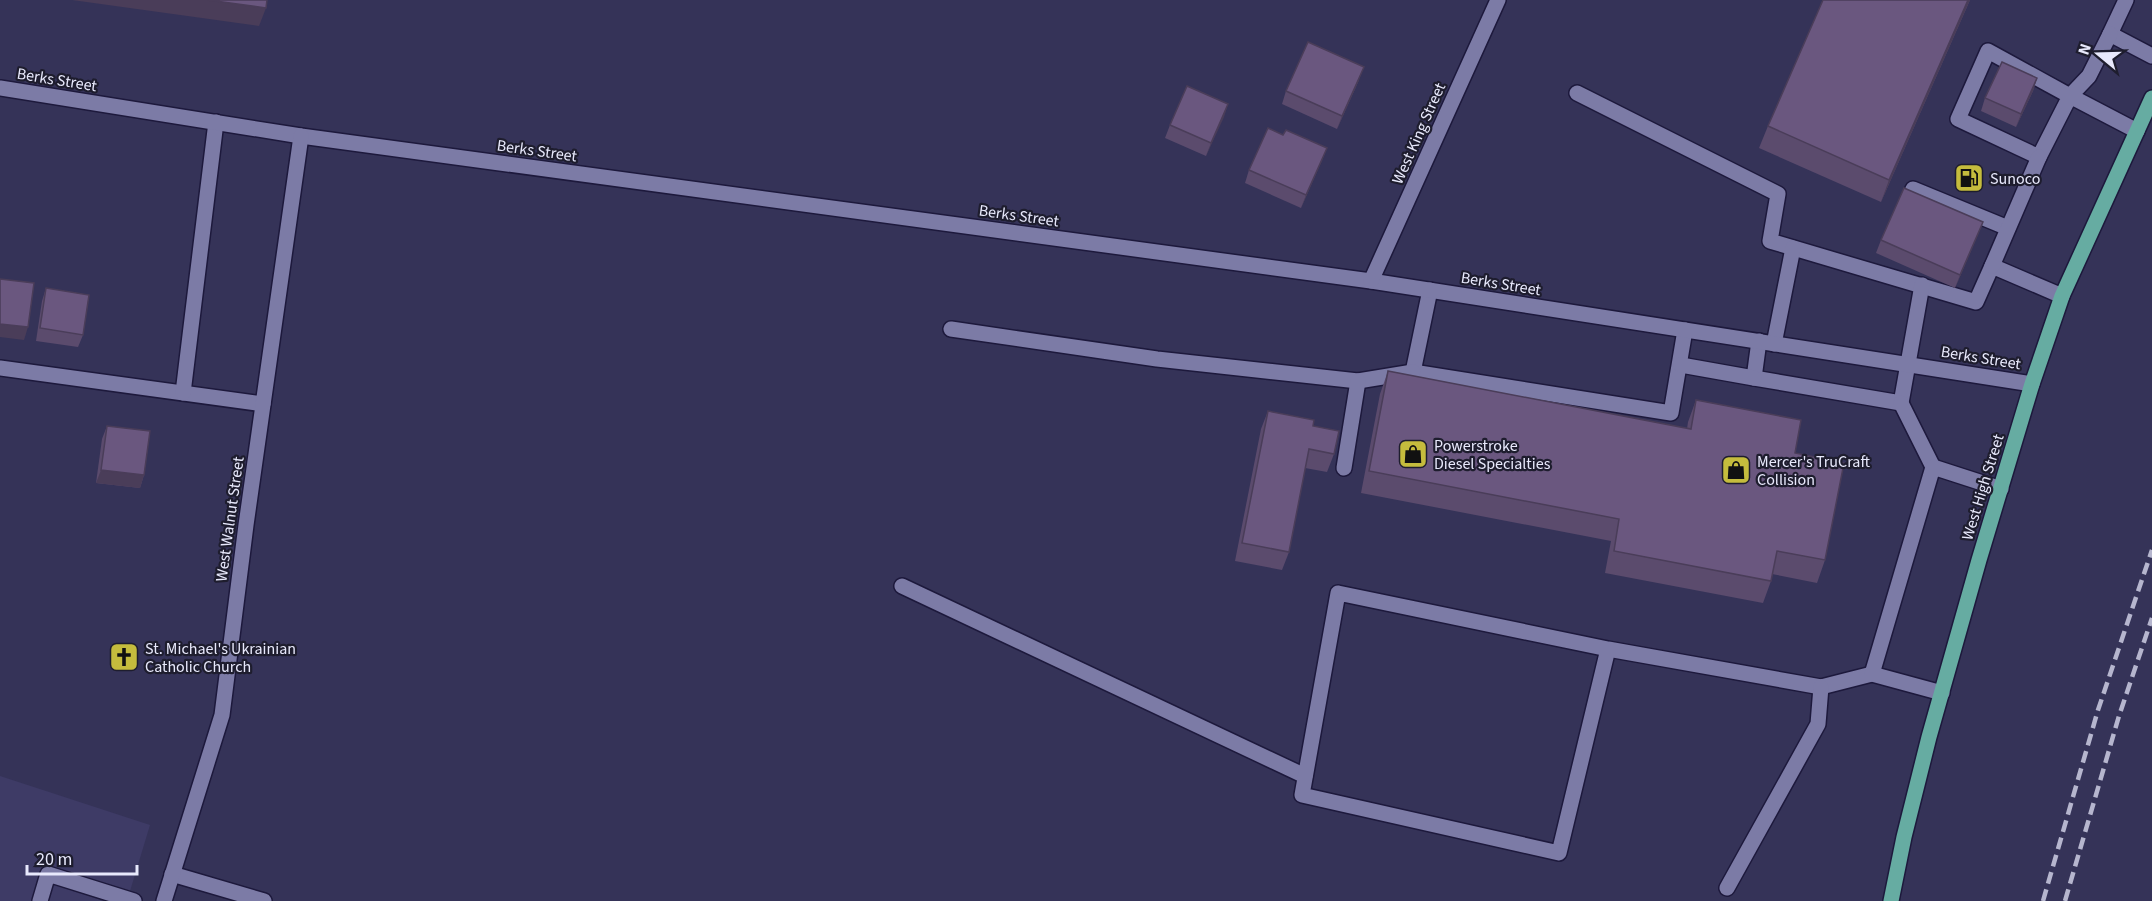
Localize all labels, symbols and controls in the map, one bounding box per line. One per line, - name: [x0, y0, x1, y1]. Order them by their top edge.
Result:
- north arrow: [2068, 24, 2128, 84]
- text: N: [2073, 41, 2097, 58]
- street label: Berks Street: [15, 63, 99, 97]
- street label: West King Street: [1387, 79, 1451, 188]
- street label: Berks Street: [495, 134, 579, 168]
- fuel station icon: Sunoco: [1953, 162, 1985, 194]
- place label: Sunoco: [1990, 168, 2040, 190]
- street label: Berks Street: [977, 199, 1061, 233]
- street label: Berks Street: [1459, 267, 1543, 301]
- street label: Berks Street: [1939, 341, 2023, 375]
- street label: West High Street: [1956, 431, 2010, 543]
- place label: Powerstroke Diesel Specialties: [1434, 435, 1551, 475]
- shop icon: Powerstroke Diesel Specialties: [1397, 438, 1429, 470]
- place label: Mercer's TruCraft Collision: [1757, 451, 1870, 491]
- shop icon: Mercer's TruCraft Collision: [1720, 454, 1752, 486]
- street label: West Walnut Street: [210, 455, 250, 583]
- place label: St. Michael's Ukrainian Catholic Church: [145, 638, 296, 678]
- church icon: St. Michael's Ukrainian Catholic Church: [108, 641, 140, 673]
- scale bar: [27, 838, 136, 876]
- text: 20 m: [36, 847, 72, 872]

